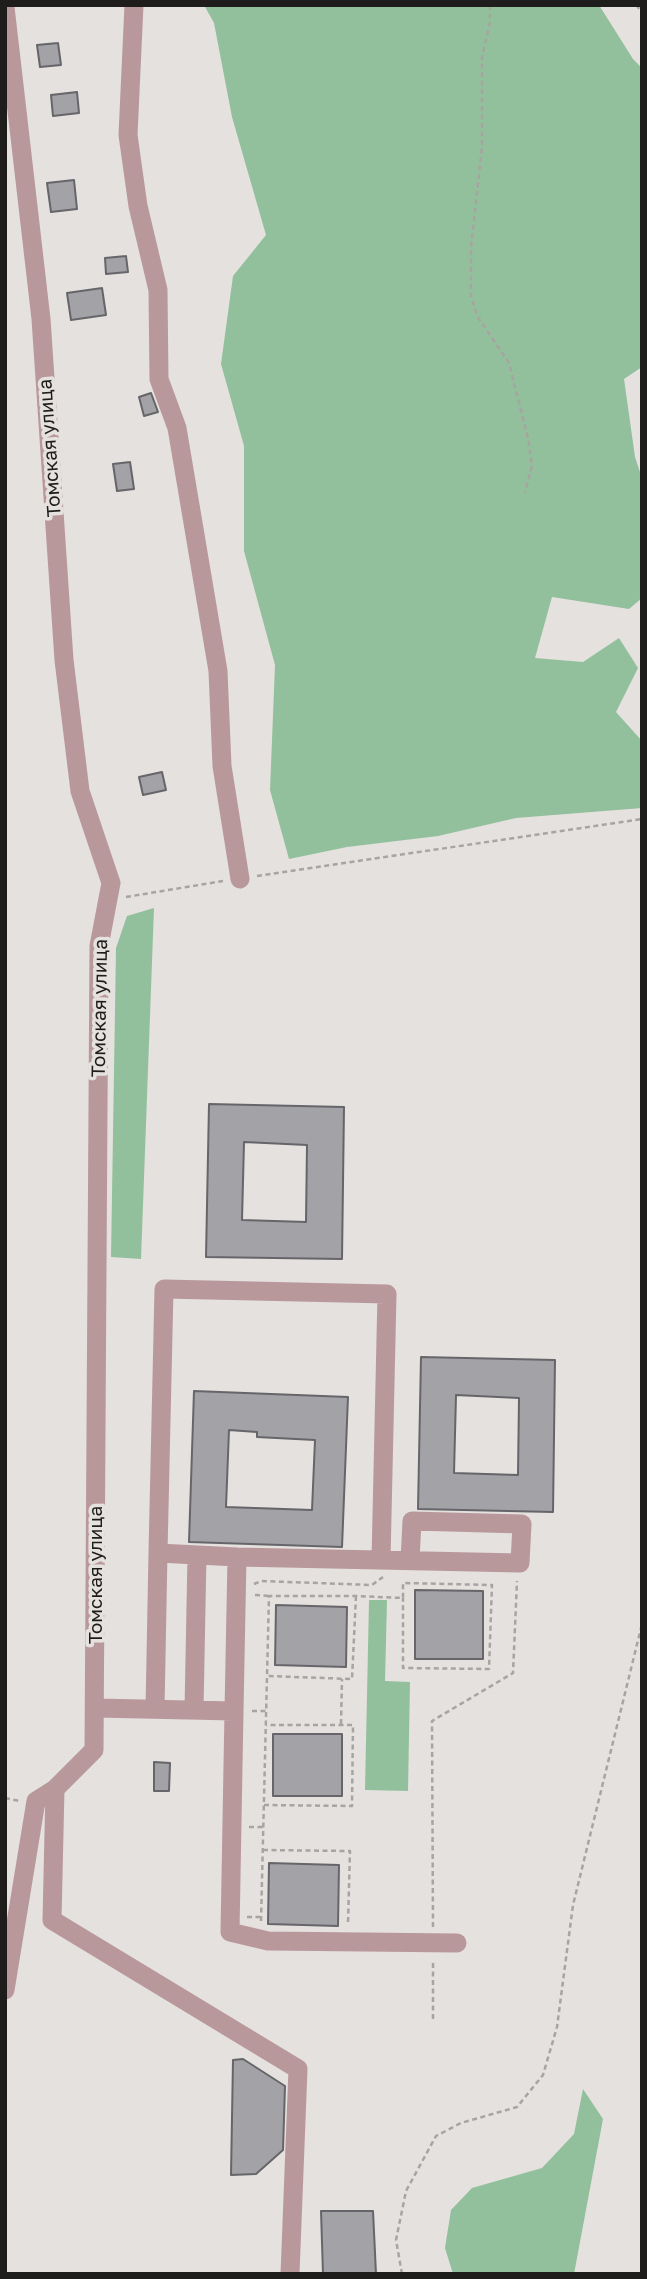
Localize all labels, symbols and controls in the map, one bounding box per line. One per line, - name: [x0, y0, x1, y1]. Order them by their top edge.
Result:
- street label: Томская улица: [34, 378, 66, 518]
- street label: Томская улица: [87, 939, 113, 1077]
- street label: Томская улица: [85, 1506, 107, 1644]

